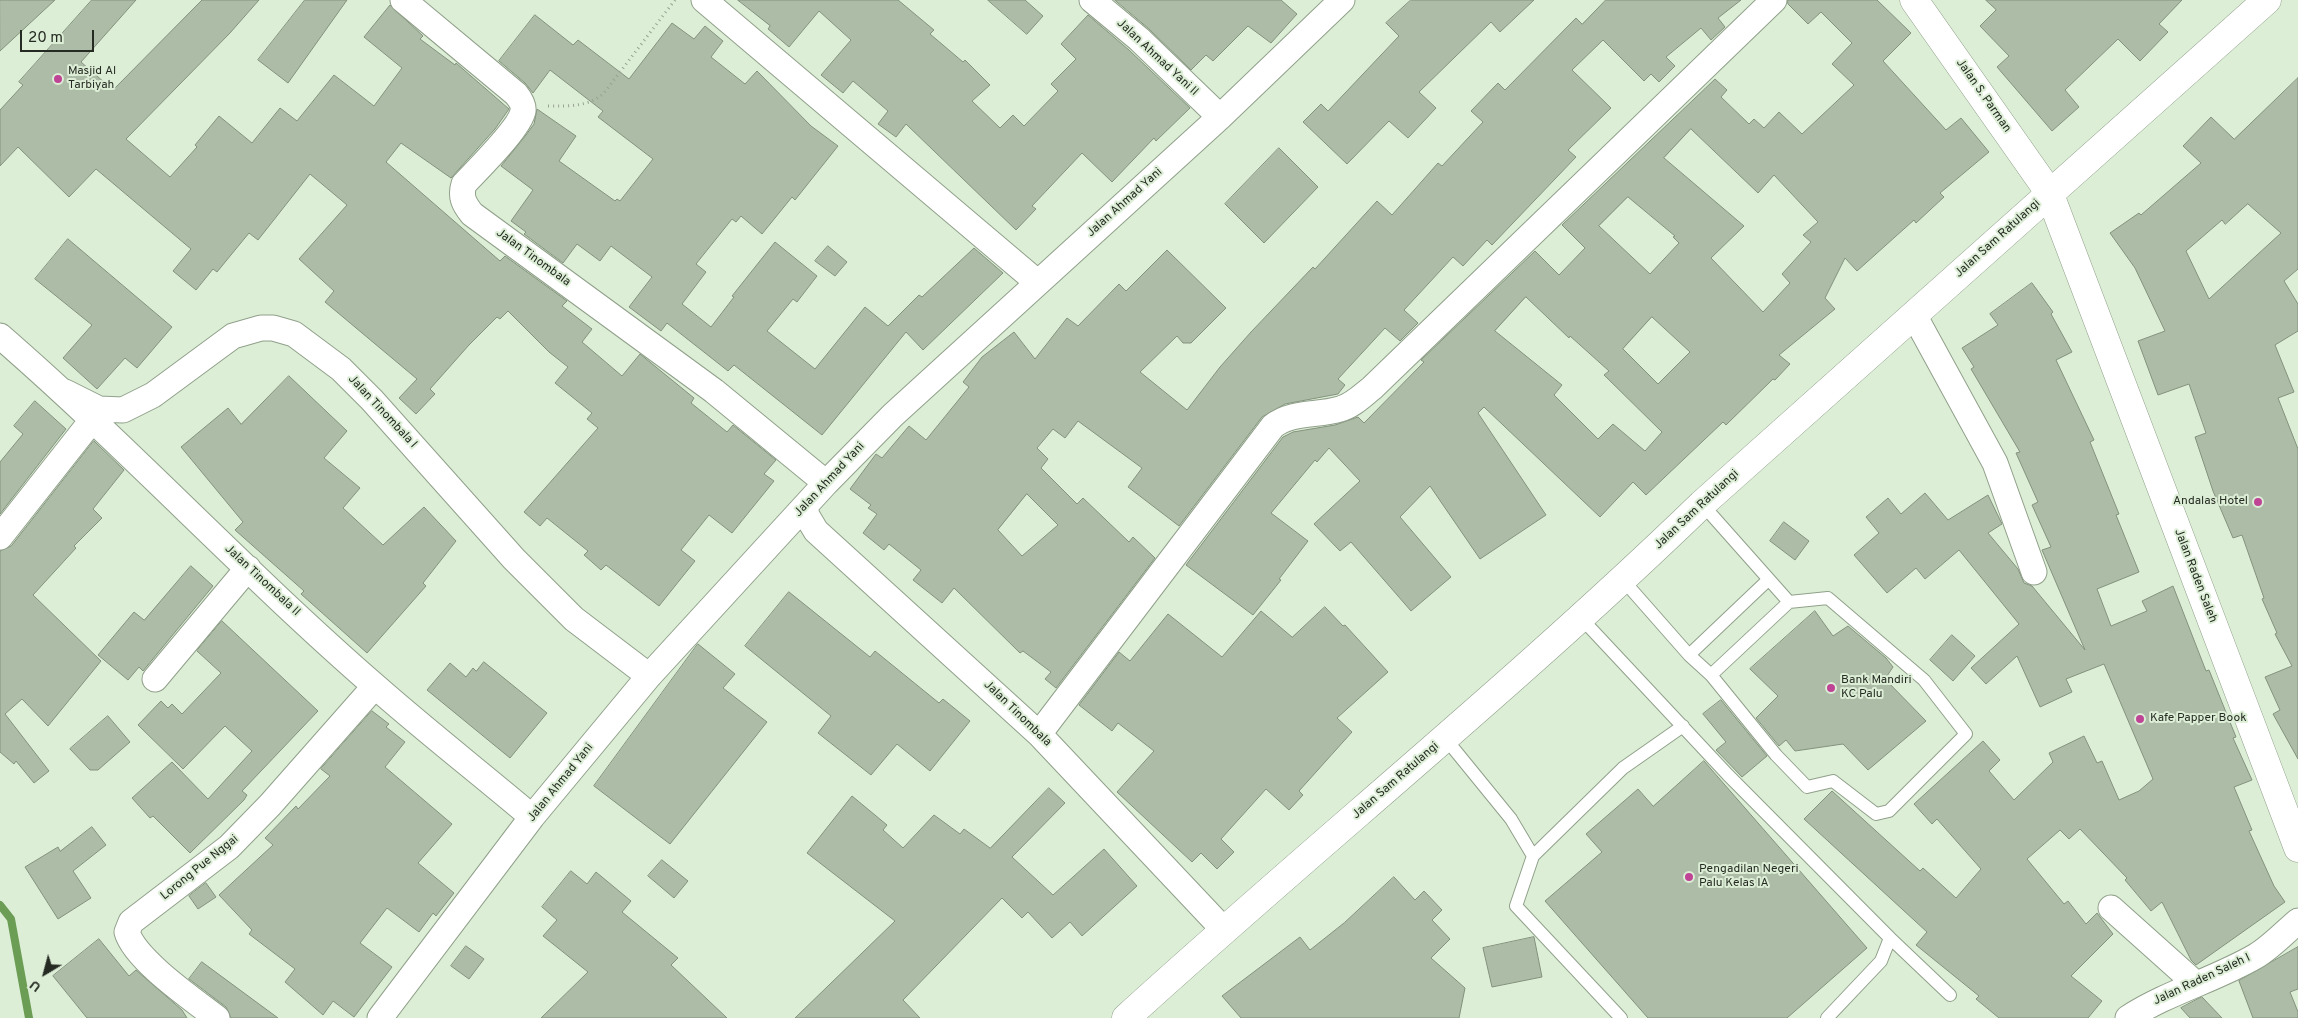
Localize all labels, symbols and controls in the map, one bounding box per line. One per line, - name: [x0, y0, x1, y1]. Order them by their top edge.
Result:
- street label: Jalan Ahmad Yani II: [1113, 17, 1201, 99]
- scale bar: [22, 20, 96, 52]
- text: 20 m: [28, 29, 63, 48]
- street label: Jalan S. Parman: [1952, 56, 2014, 136]
- place label: Masjid Al Tarbiyah: [68, 65, 116, 93]
- marker: Masjid Al Tarbiyah: [52, 73, 64, 85]
- street label: Jalan Ahmad Yani: [1084, 165, 1166, 241]
- street label: Jalan Sam Ratulangi: [1952, 197, 2044, 281]
- street label: Jalan Tinombala: [493, 226, 573, 290]
- street label: Jalan Tinombala I: [344, 372, 420, 452]
- street label: Jalan Ahmad Yani: [792, 440, 868, 520]
- street label: Jalan Sam Ratulangi: [1652, 467, 1742, 553]
- place label: Andalas Hotel: [2173, 495, 2248, 509]
- marker: Andalas Hotel: [2252, 496, 2264, 508]
- street label: Jalan Raden Saleh: [2171, 527, 2219, 625]
- street label: Jalan Tinombala II: [221, 542, 303, 620]
- place label: Bank Mandiri KC Palu: [1841, 674, 1912, 702]
- street label: Jalan Tinombala: [980, 678, 1054, 750]
- marker: Bank Mandiri KC Palu: [1825, 682, 1837, 694]
- place label: Kafe Papper Book: [2150, 712, 2247, 726]
- marker: Kafe Papper Book: [2134, 713, 2146, 725]
- street label: Jalan Sam Ratulangi: [1350, 739, 1442, 823]
- street label: Jalan Ahmad Yani: [525, 741, 597, 825]
- street label: Lorong Pue Nggai: [158, 832, 242, 904]
- place label: Pengadilan Negeri Palu Kelas IA: [1699, 863, 1799, 891]
- marker: Pengadilan Negeri Palu Kelas IA: [1683, 871, 1695, 883]
- north arrow: [20, 948, 70, 998]
- street label: Jalan Raden Saleh I: [2151, 951, 2253, 1009]
- text: U: [27, 976, 45, 995]

